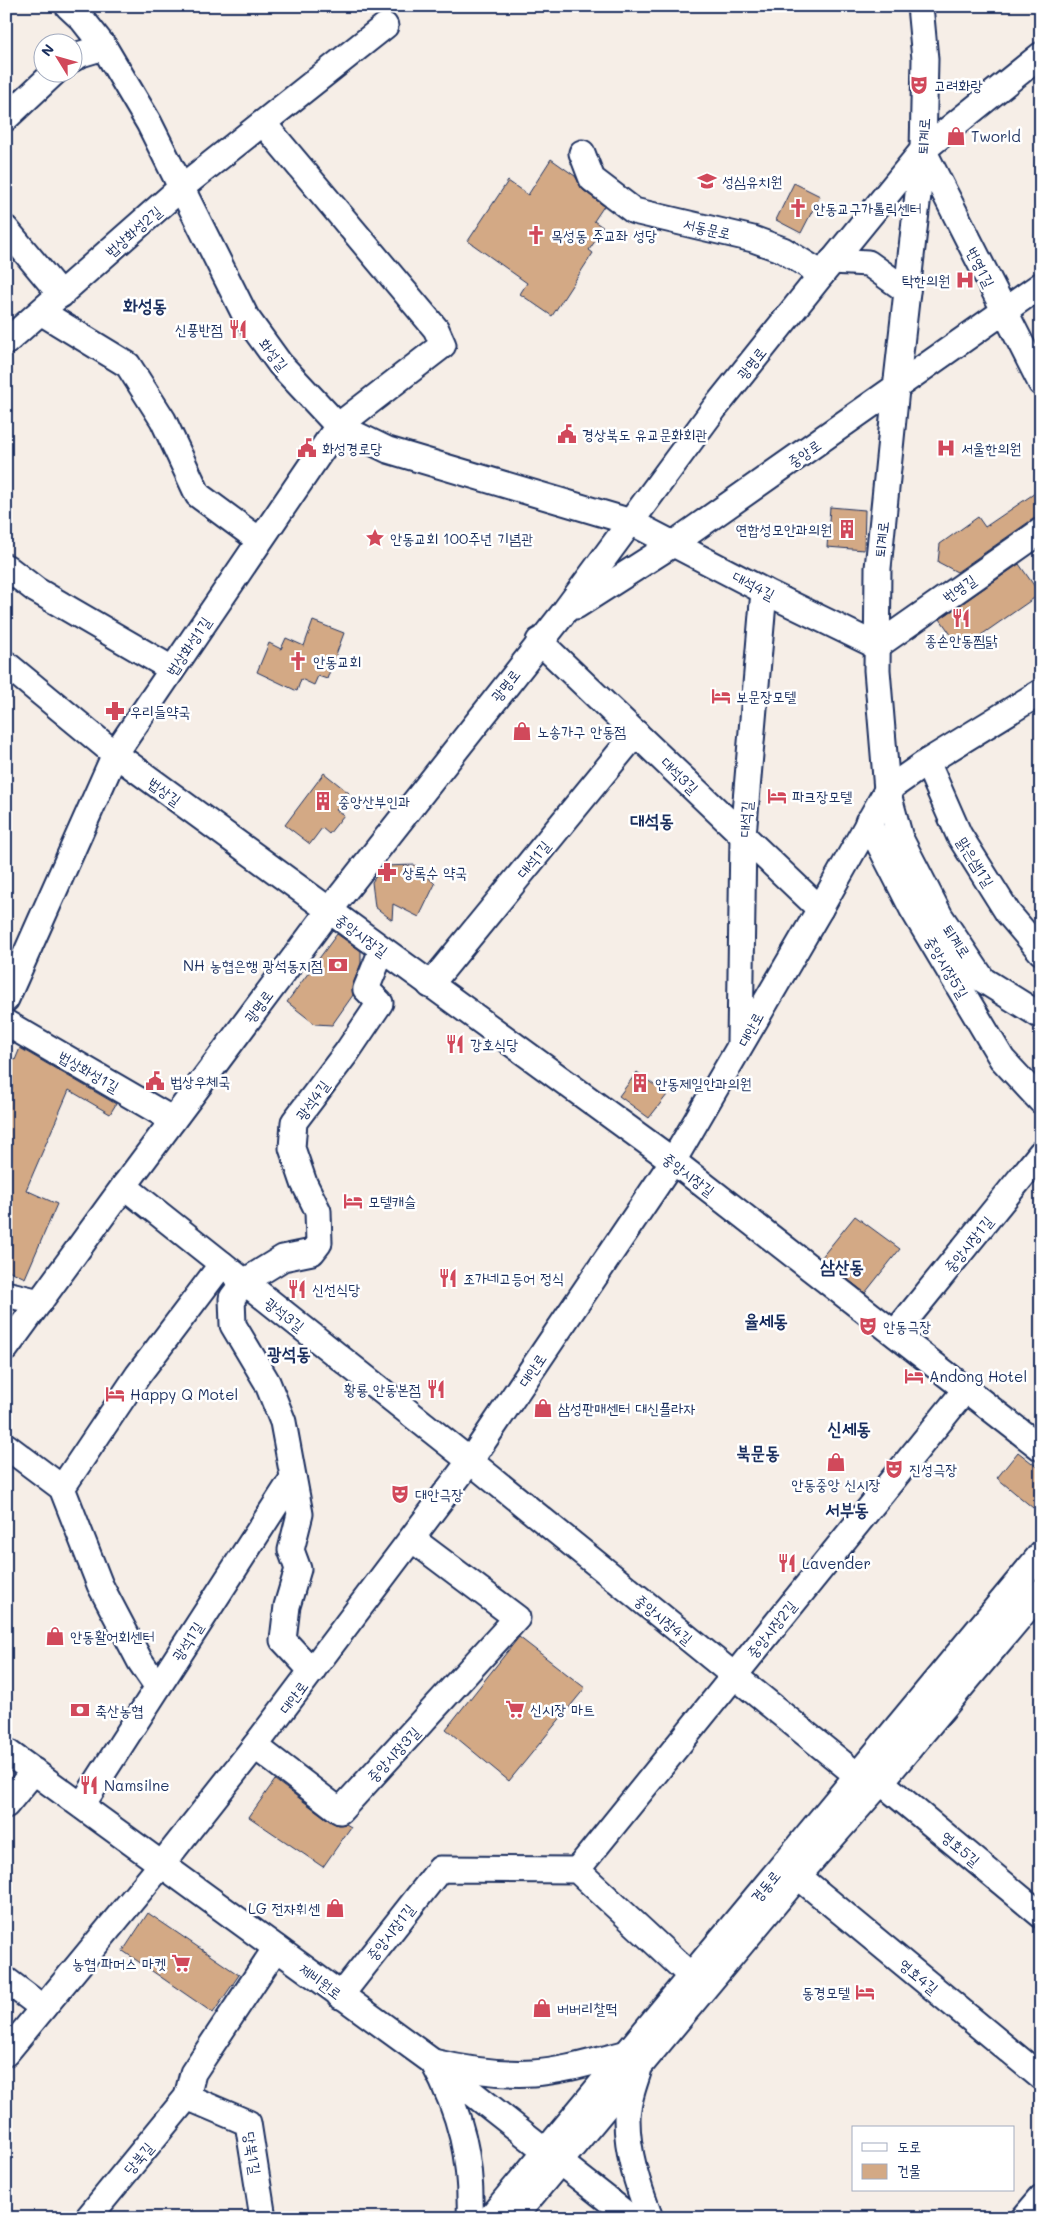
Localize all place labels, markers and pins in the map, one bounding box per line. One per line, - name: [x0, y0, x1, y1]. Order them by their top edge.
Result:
- theatre icon: 고려화랑: [908, 74, 930, 96]
- place label: 고려화랑: [934, 75, 983, 95]
- shop icon: Tworld: [945, 125, 967, 147]
- place label: Tworld: [971, 126, 1021, 146]
- school or university icon: 성심유치원: [696, 170, 718, 192]
- place label: 성심유치원: [722, 171, 782, 191]
- church icon: 안동교구가톨릭센터: [787, 197, 809, 219]
- place label: 안동교구가톨릭센터: [813, 198, 922, 218]
- church icon: 목성동 주교좌 성당: [525, 224, 547, 246]
- place label: 목성동 주교좌 성당: [551, 225, 657, 245]
- hospital icon: 탁한의원: [954, 269, 976, 291]
- place label: 탁한의원: [902, 270, 950, 290]
- restaurant icon: 신풍반점: [227, 318, 249, 340]
- place label: 신풍반점: [175, 319, 223, 339]
- public building icon: 경상북도 유교문화회관: [556, 423, 578, 445]
- place label: 경상북도 유교문화회관: [582, 424, 708, 444]
- public building icon: 화성경로당: [296, 437, 318, 459]
- hospital icon: 서울한의원: [935, 437, 957, 459]
- place label: 화성경로당: [322, 438, 382, 458]
- place label: 서울한의원: [961, 438, 1021, 458]
- building icon: 연합성모안과의원: [836, 518, 858, 540]
- place label: 연합성모안과의원: [735, 519, 832, 539]
- place icon: 안동교회 100주년 기념관: [364, 527, 386, 549]
- place label: 안동교회 100주년 기념관: [390, 528, 533, 548]
- restaurant icon: 종손안동찜닭: [950, 607, 972, 629]
- place label: 종손안동찜닭: [925, 630, 998, 650]
- church icon: 안동교회: [287, 650, 309, 672]
- place label: 안동교회: [313, 651, 361, 671]
- hotel icon: 보문장모텔: [710, 685, 732, 707]
- place label: 보문장모텔: [736, 686, 796, 706]
- pharmacy icon: 우리들약국: [104, 700, 126, 722]
- place label: 우리들약국: [130, 701, 190, 721]
- shop icon: 노송가구 안동점: [511, 720, 533, 742]
- place label: 노송가구 안동점: [537, 721, 626, 741]
- hotel icon: 파크장모텔: [766, 785, 788, 807]
- place label: 파크장모텔: [792, 786, 852, 806]
- building icon: 중앙산부인과: [312, 790, 334, 812]
- place label: 중앙산부인과: [338, 791, 410, 811]
- pharmacy icon: 상록수 약국: [376, 861, 398, 883]
- place label: 상록수 약국: [402, 862, 467, 882]
- bank icon: NH 농협은행 광석동지점: [327, 954, 349, 976]
- place label: NH 농협은행 광석동지점: [183, 955, 323, 975]
- restaurant icon: 강호식당: [444, 1033, 466, 1055]
- place label: 강호식당: [470, 1034, 518, 1054]
- public building icon: 법상우체국: [144, 1070, 166, 1092]
- place label: 법상우체국: [170, 1071, 230, 1091]
- building icon: 안동제일안과의원: [629, 1072, 651, 1094]
- place label: 안동제일안과의원: [655, 1073, 752, 1093]
- hotel icon: 모텔캐슬: [342, 1190, 364, 1212]
- place label: 모텔캐슬: [368, 1191, 416, 1211]
- restaurant icon: 조가네고등어 정식: [437, 1267, 459, 1289]
- place label: 조가네고등어 정식: [463, 1268, 564, 1288]
- restaurant icon: 신선식당: [286, 1278, 308, 1300]
- place label: 신선식당: [312, 1279, 360, 1299]
- theatre icon: 안동극장: [857, 1315, 879, 1337]
- place label: 안동극장: [883, 1316, 931, 1336]
- hotel icon: Andong Hotel: [903, 1365, 925, 1387]
- place label: Andong Hotel: [929, 1366, 1027, 1386]
- restaurant icon: 황룡 안동본점: [425, 1378, 447, 1400]
- place label: 황룡 안동본점: [344, 1379, 421, 1399]
- hotel icon: Happy Q Motel: [104, 1383, 126, 1405]
- place label: Happy Q Motel: [130, 1384, 238, 1404]
- shop icon: 삼성판매센터 대신플라자: [532, 1397, 554, 1419]
- place label: 삼성판매센터 대신플라자: [558, 1398, 696, 1418]
- shop icon: 안동중앙 신시장: [825, 1451, 847, 1473]
- theatre icon: 진성극장: [883, 1458, 905, 1480]
- place label: 진성극장: [909, 1459, 957, 1479]
- place label: 안동중앙 신시장: [791, 1474, 881, 1494]
- theatre icon: 대안극장: [389, 1483, 411, 1505]
- place label: 대안극장: [415, 1484, 463, 1504]
- restaurant icon: Lavender: [776, 1552, 798, 1574]
- place label: Lavender: [802, 1553, 871, 1573]
- shop icon: 안동활어회센터: [44, 1625, 66, 1647]
- place label: 안동활어회센터: [70, 1626, 155, 1646]
- supermarket icon: 신시장 마트: [504, 1698, 526, 1720]
- bank icon: 축산농협: [69, 1699, 91, 1721]
- place label: 신시장 마트: [530, 1699, 595, 1719]
- place label: 축산농협: [95, 1700, 143, 1720]
- restaurant icon: Namsilne: [78, 1774, 100, 1796]
- place label: Namsilne: [104, 1775, 170, 1795]
- shop icon: LG 전자휘센: [324, 1897, 346, 1919]
- place label: LG 전자휘센: [248, 1898, 320, 1918]
- supermarket icon: 농협 파머스 마켓: [170, 1952, 192, 1974]
- place label: 농협 파머스 마켓: [72, 1953, 166, 1973]
- hotel icon: 동경모텔: [854, 1981, 876, 2003]
- place label: 동경모텔: [802, 1982, 850, 2002]
- shop icon: 버버리찰떡: [531, 1997, 553, 2019]
- place label: 버버리찰떡: [557, 1998, 617, 2018]

